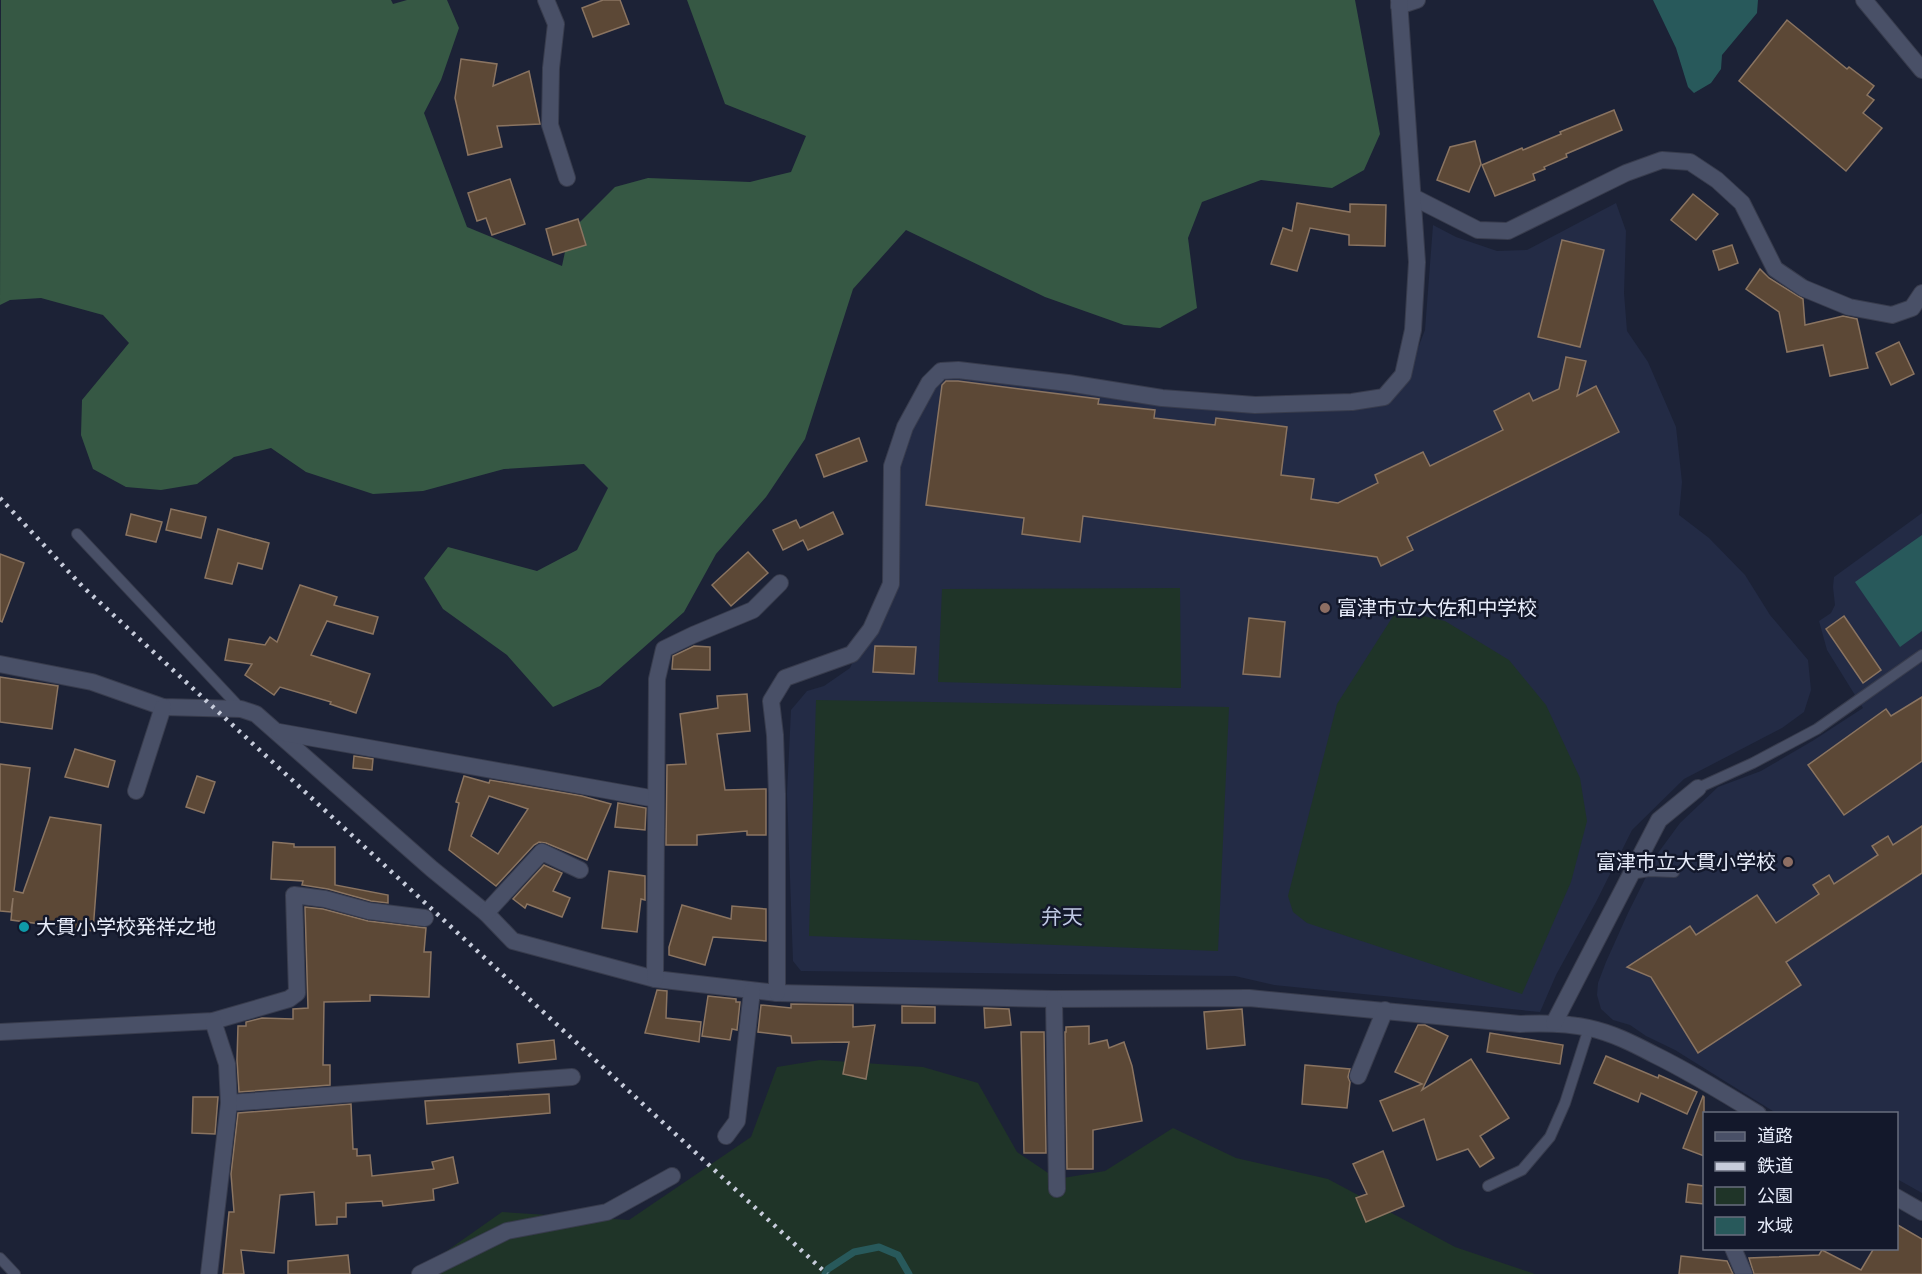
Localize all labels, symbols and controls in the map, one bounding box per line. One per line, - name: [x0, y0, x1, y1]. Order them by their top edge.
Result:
- place label: 富津市立大佐和中学校: [1337, 597, 1537, 621]
- marker: 富津市立大佐和中学校: [1318, 601, 1332, 615]
- place label: 富津市立大貫小学校: [1596, 851, 1776, 875]
- marker: 富津市立大貫小学校: [1781, 855, 1795, 869]
- district label: 弁天: [1041, 905, 1083, 930]
- place label: 大貫小学校発祥之地: [36, 916, 216, 940]
- marker: 大貫小学校発祥之地: [17, 920, 31, 934]
- legend: [1703, 1112, 1898, 1250]
- text: 道路: [1757, 1125, 1793, 1147]
- text: 鉄道: [1757, 1155, 1793, 1177]
- text: 公園: [1757, 1185, 1793, 1207]
- text: 水域: [1757, 1215, 1793, 1237]

